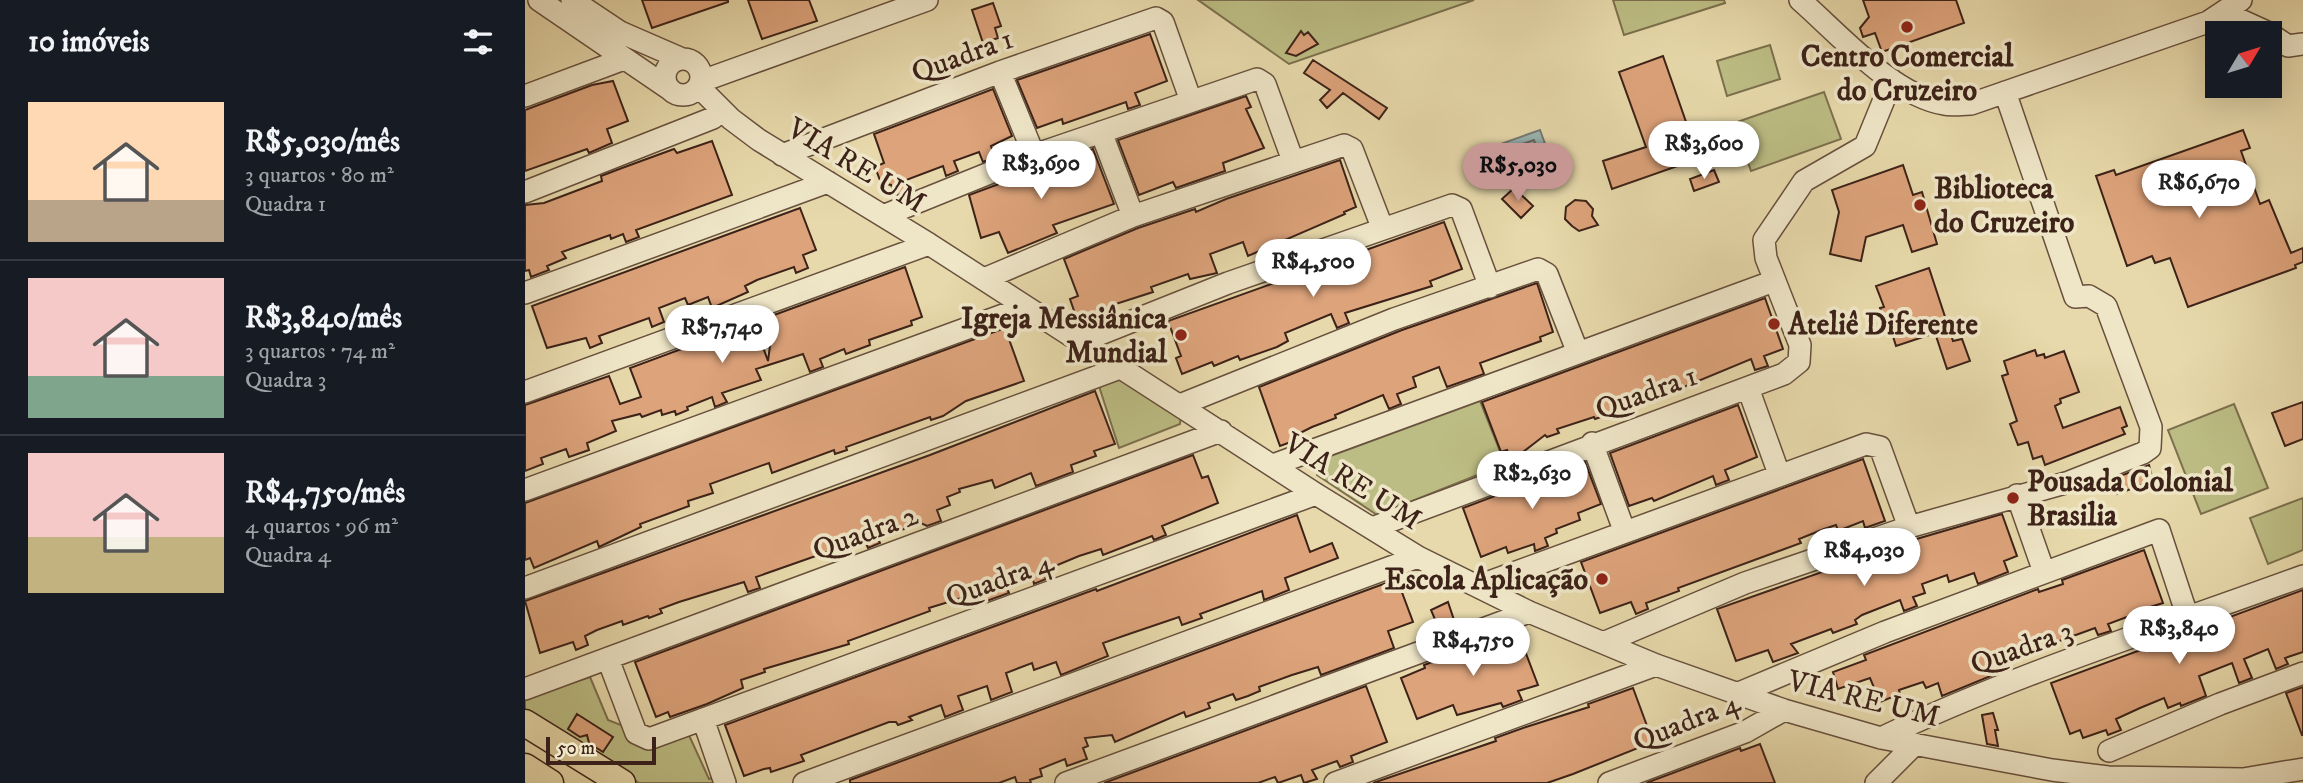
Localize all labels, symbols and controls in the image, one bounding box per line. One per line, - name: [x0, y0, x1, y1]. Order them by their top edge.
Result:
- marker: Centro Comercial do Cruzeiro: [1899, 19, 1915, 35]
- street label: Quadra 1: [906, 21, 1019, 92]
- north arrow: [2205, 21, 2282, 98]
- map controls: [2205, 21, 2282, 98]
- icon: filters: [459, 23, 497, 61]
- text: 10 imóveis: [28, 24, 150, 61]
- place label: Centro Comercial do Cruzeiro: [1801, 39, 2014, 110]
- street label: VIA RE UM: [779, 110, 932, 222]
- pin: R$3,600: [1639, 122, 1769, 181]
- text: R$5,030/mês: [245, 124, 400, 161]
- text: R$3,600: [1664, 129, 1744, 158]
- icon: home: [84, 130, 168, 214]
- pin: R$3,690: [976, 142, 1106, 201]
- pin: R$5,030: [1453, 144, 1583, 203]
- text: R$3,690: [1002, 149, 1080, 178]
- text: R$5,030: [1479, 151, 1557, 180]
- pin: R$6,670: [2134, 160, 2264, 220]
- text: 3 quartos · 80 m²: [245, 161, 394, 190]
- text: R$6,670: [2158, 168, 2240, 197]
- place label: Biblioteca do Cruzeiro: [1934, 171, 2074, 242]
- text: Quadra 1: [245, 190, 326, 219]
- marker: Biblioteca do Cruzeiro: [1912, 197, 1928, 213]
- pin: R$4,500: [1248, 240, 1378, 299]
- text: R$4,500: [1271, 247, 1355, 276]
- text: R$3,840/mês: [245, 300, 402, 337]
- place label: Igreja Messiânica Mundial: [961, 301, 1168, 372]
- icon: home: [84, 306, 168, 390]
- pin: R$7,740: [657, 306, 787, 365]
- place label: Ateliê Diferente: [1787, 307, 1978, 344]
- text: R$7,740: [681, 313, 763, 342]
- marker: Ateliê Diferente: [1766, 316, 1782, 332]
- marker: Igreja Messiânica Mundial: [1173, 327, 1189, 343]
- text: 3 quartos · 74 m²: [245, 337, 395, 366]
- street label: Quadra 1: [1590, 358, 1703, 429]
- text: Quadra 3: [245, 366, 326, 395]
- street label: VIA RE UM: [1276, 425, 1428, 539]
- pin: R$2,630: [1467, 452, 1597, 511]
- text: R$2,630: [1493, 459, 1571, 488]
- place label: Pousada Colonial Brasilia: [2027, 464, 2234, 535]
- text: R$4,750/mês: [245, 475, 405, 512]
- icon: home: [84, 481, 168, 565]
- marker: Pousada Colonial Brasilia: [2005, 490, 2021, 506]
- street label: Quadra 2: [808, 497, 924, 570]
- text: 4 quartos · 96 m²: [245, 512, 398, 541]
- pin: R$4,030: [1799, 528, 1929, 588]
- text: R$4,030: [1823, 536, 1905, 565]
- text: Quadra 4: [245, 541, 331, 570]
- street label: Quadra 4: [941, 544, 1059, 617]
- place label: Escola Aplicação: [1384, 562, 1588, 599]
- marker: Escola Aplicação: [1594, 571, 1610, 587]
- pin: R$3,840: [2114, 606, 2244, 666]
- street label: Quadra 3: [1965, 613, 2078, 684]
- text: R$3,840: [2139, 614, 2219, 643]
- pin: R$4,750: [1408, 618, 1538, 678]
- text: R$4,750: [1432, 626, 1514, 655]
- street label: VIA RE UM: [1783, 662, 1943, 736]
- street label: Quadra 4: [1628, 684, 1746, 761]
- scale bar: [546, 734, 656, 766]
- text: 50 m: [557, 737, 595, 760]

